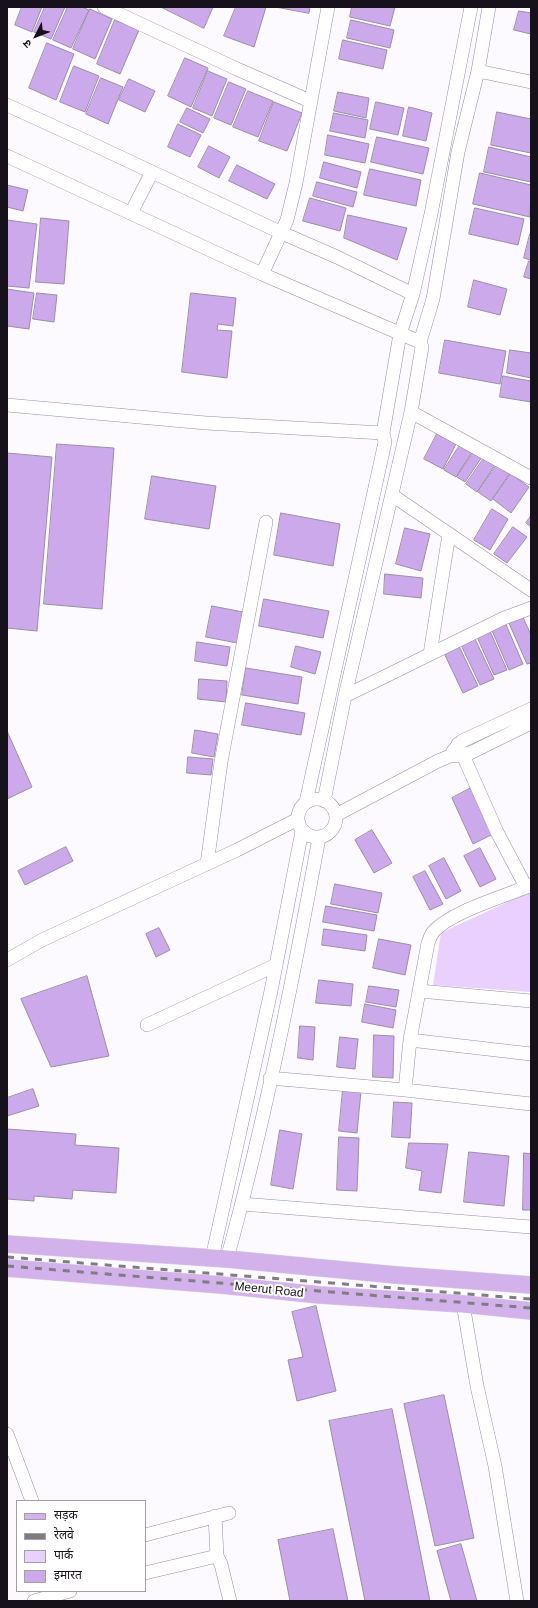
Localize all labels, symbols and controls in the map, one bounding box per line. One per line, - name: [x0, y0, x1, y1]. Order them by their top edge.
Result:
- north arrow: [16, 16, 56, 56]
- text: उ: [20, 38, 34, 50]
- street label: Meerut Road: [234, 1279, 304, 1301]
- legend: [16, 1500, 146, 1592]
- text: सड़क: [54, 1508, 78, 1522]
- text: रेलवे: [54, 1528, 74, 1542]
- text: पार्क: [54, 1548, 73, 1562]
- text: इमारत: [54, 1568, 82, 1582]

